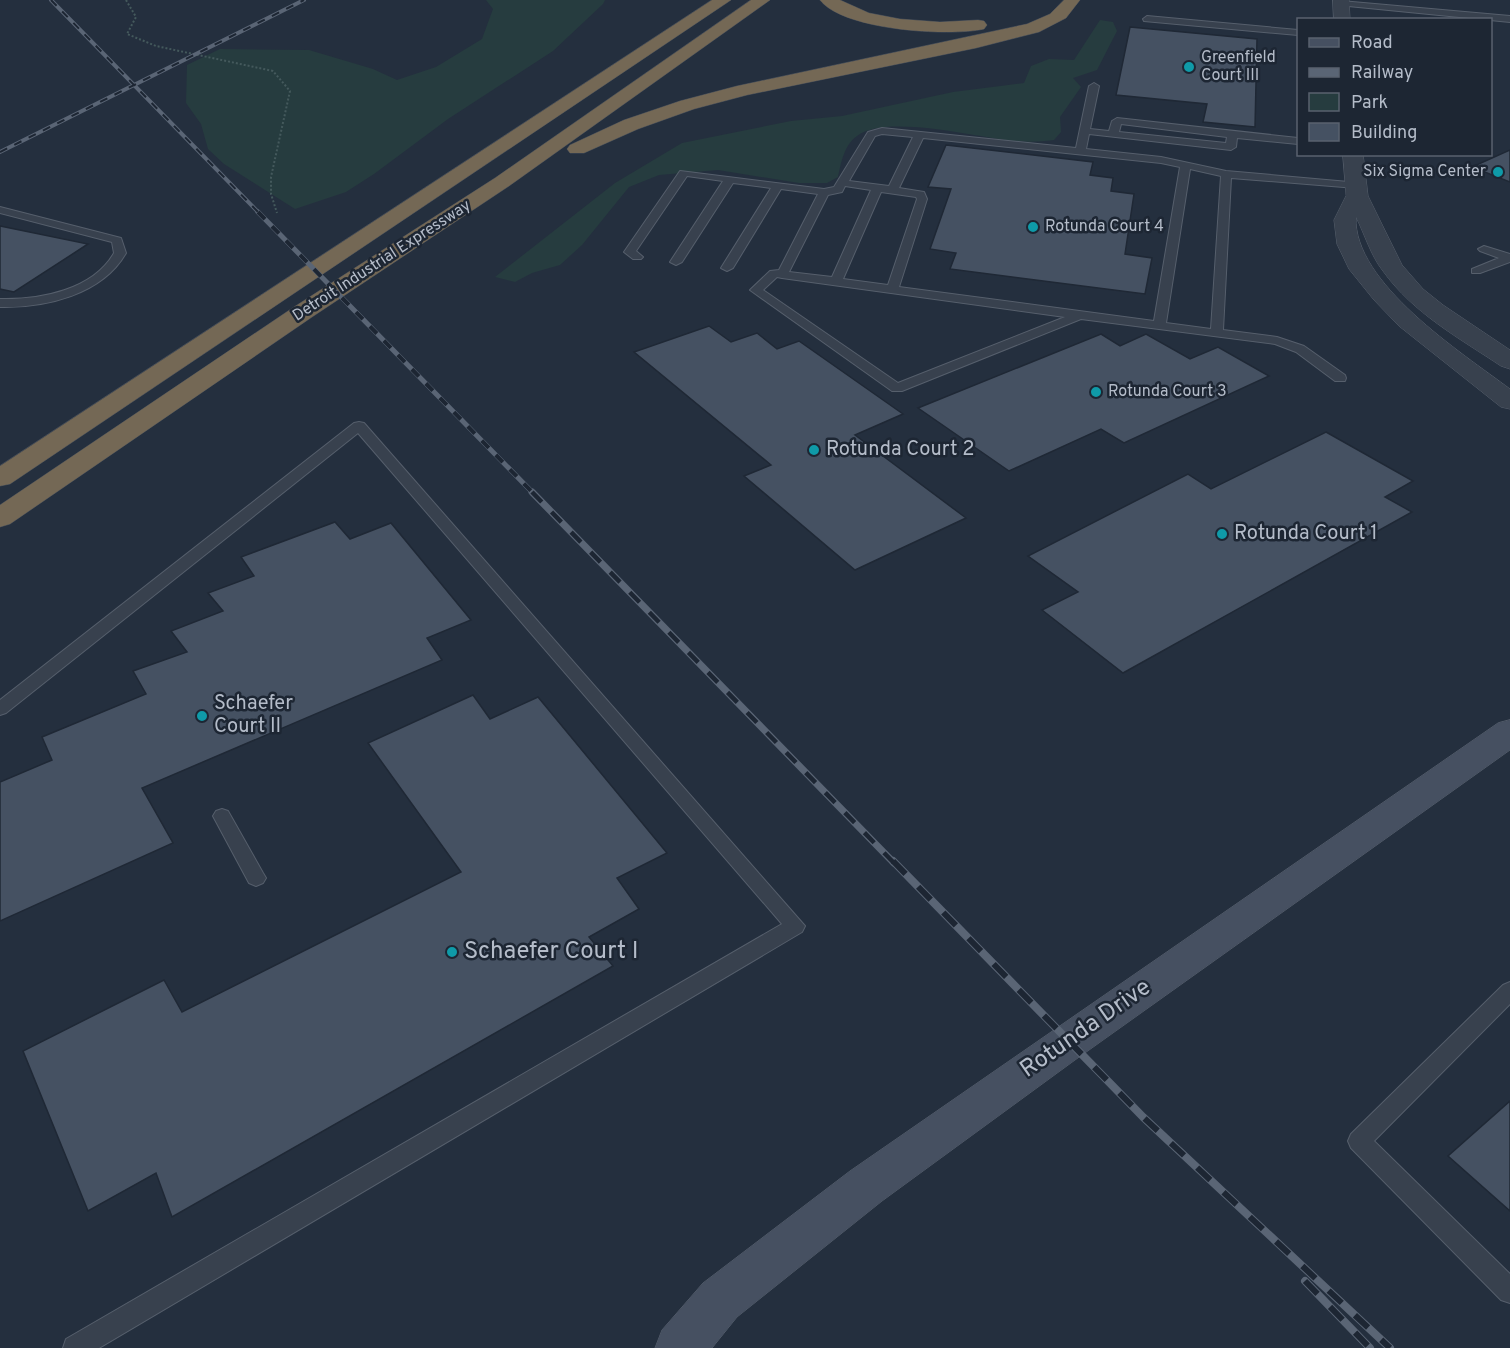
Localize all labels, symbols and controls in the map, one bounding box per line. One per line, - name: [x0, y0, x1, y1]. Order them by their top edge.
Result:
- legend: [1297, 18, 1492, 156]
- text: Road: [1351, 32, 1393, 55]
- place label: Greenfield Court III: [1201, 48, 1276, 86]
- marker: Greenfield Court III: [1182, 60, 1196, 74]
- text: Railway: [1351, 62, 1413, 85]
- text: Park: [1351, 92, 1388, 115]
- text: Building: [1351, 122, 1417, 145]
- place label: Six Sigma Center: [1363, 162, 1486, 182]
- marker: Six Sigma Center: [1491, 165, 1505, 179]
- street label: Detroit Industrial Expressway: [289, 196, 475, 326]
- place label: Rotunda Court 4: [1045, 217, 1164, 237]
- marker: Rotunda Court 4: [1026, 220, 1040, 234]
- place label: Rotunda Court 3: [1108, 382, 1227, 402]
- marker: Rotunda Court 3: [1089, 385, 1103, 399]
- place label: Rotunda Court 2: [826, 437, 974, 463]
- marker: Rotunda Court 2: [807, 443, 821, 457]
- place label: Rotunda Court 1: [1234, 521, 1378, 547]
- marker: Rotunda Court 1: [1215, 527, 1229, 541]
- place label: Schaefer Court II: [214, 691, 293, 740]
- marker: Schaefer Court II: [195, 709, 209, 723]
- place label: Schaefer Court I: [464, 937, 638, 967]
- marker: Schaefer Court I: [445, 945, 459, 959]
- street label: Rotunda Drive: [1015, 973, 1157, 1085]

